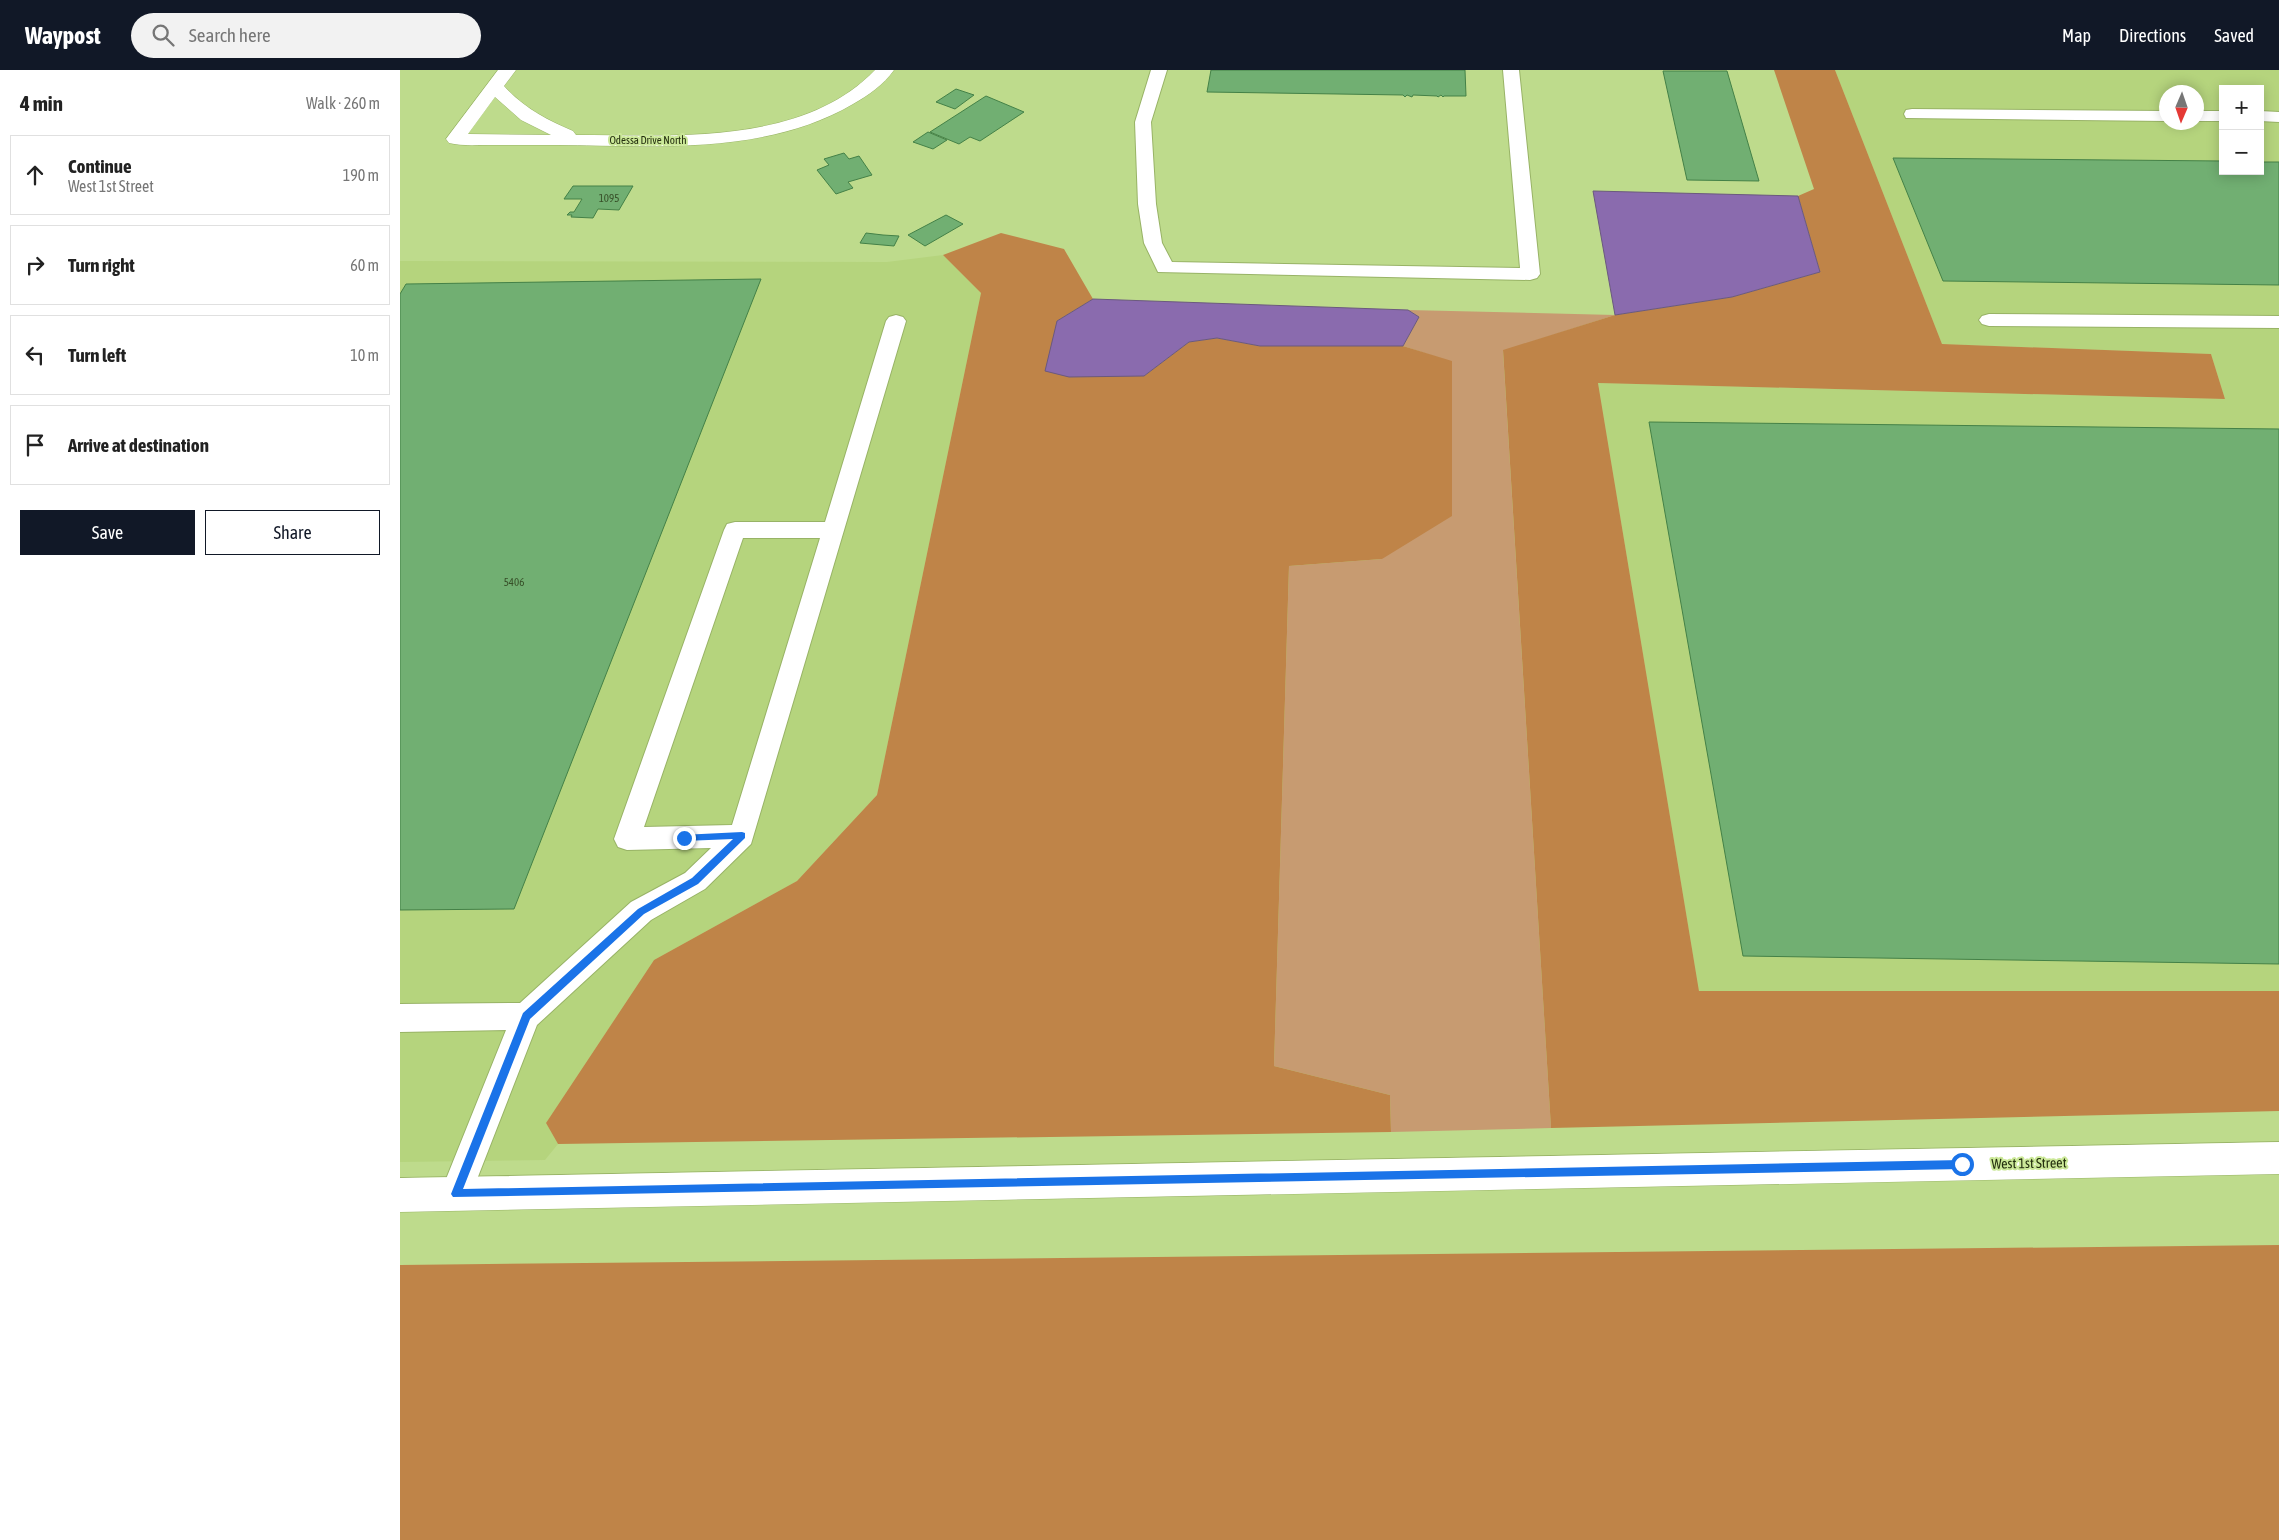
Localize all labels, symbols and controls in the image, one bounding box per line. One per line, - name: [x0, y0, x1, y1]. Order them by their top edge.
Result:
- search box: [131, 13, 481, 58]
- icon: search: [149, 21, 177, 49]
- text: Waypost: [25, 22, 101, 49]
- text: Search here: [189, 24, 271, 46]
- text: Map: [2062, 25, 2091, 46]
- text: Directions: [2119, 25, 2186, 46]
- text: Saved: [2214, 25, 2254, 46]
- north arrow: [2159, 85, 2204, 130]
- map controls: [2219, 85, 2264, 175]
- button: +: [2219, 85, 2264, 130]
- text: 4 min: [20, 91, 63, 115]
- text: Walk · 260 m: [306, 94, 380, 112]
- button: −: [2219, 130, 2264, 175]
- street label: Odessa Drive North: [609, 134, 687, 146]
- text: Continue: [68, 155, 132, 177]
- icon: ahead: [21, 161, 49, 189]
- text: 190 m: [343, 166, 379, 184]
- text: West 1st Street: [68, 177, 154, 195]
- house number: 1095: [599, 192, 619, 204]
- icon: right: [21, 251, 49, 279]
- text: Turn right: [68, 254, 135, 276]
- text: 60 m: [350, 256, 379, 274]
- icon: left: [21, 341, 49, 369]
- text: Turn left: [68, 344, 126, 366]
- text: 10 m: [350, 346, 379, 364]
- icon: arrive: [21, 431, 49, 459]
- text: Arrive at destination: [68, 434, 209, 456]
- button: Save: [20, 510, 195, 555]
- button: Share: [205, 510, 380, 555]
- house number: 5406: [504, 576, 524, 588]
- route end: [673, 827, 696, 850]
- route start: [1951, 1153, 1974, 1176]
- street label: West 1st Street: [1991, 1154, 2067, 1172]

